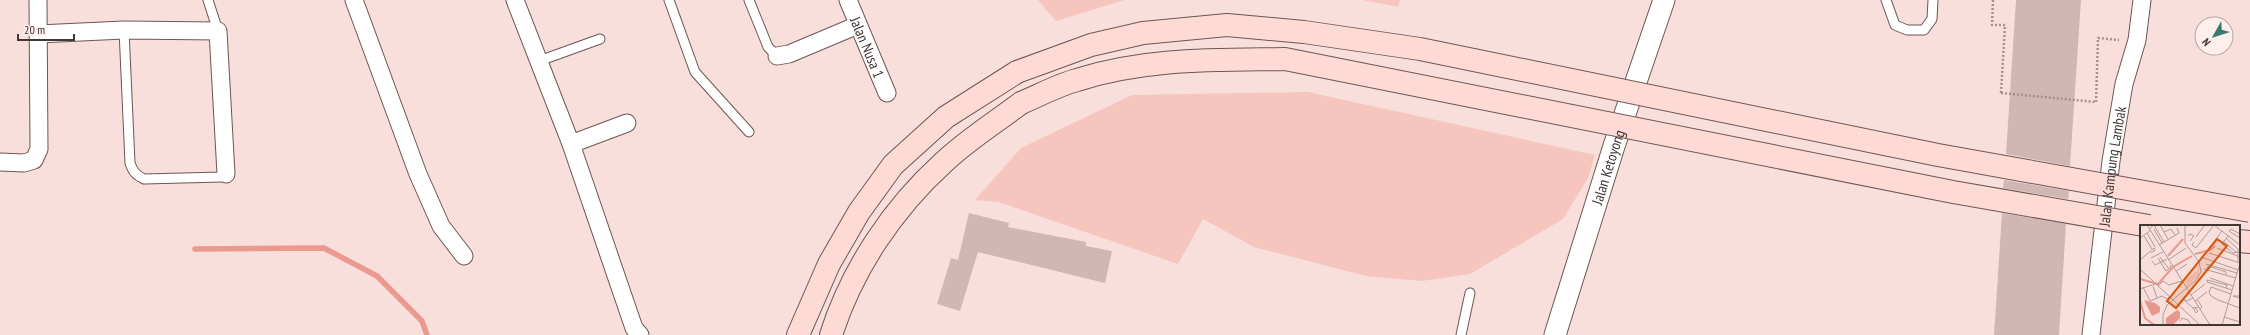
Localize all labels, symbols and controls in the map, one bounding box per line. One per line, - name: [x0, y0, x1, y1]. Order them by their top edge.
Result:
- street label: Jalan Nusa 1: [846, 13, 889, 80]
- scale bar: [18, 16, 74, 42]
- north arrow: [2194, 16, 2234, 56]
- text: 20 m: [24, 22, 45, 37]
- text: N: [2199, 36, 2214, 49]
- street label: Jalan Kampung Lambak: [2094, 105, 2130, 228]
- street label: Jalan Ketoyong: [1587, 127, 1628, 208]
- inset map: [2140, 225, 2240, 325]

